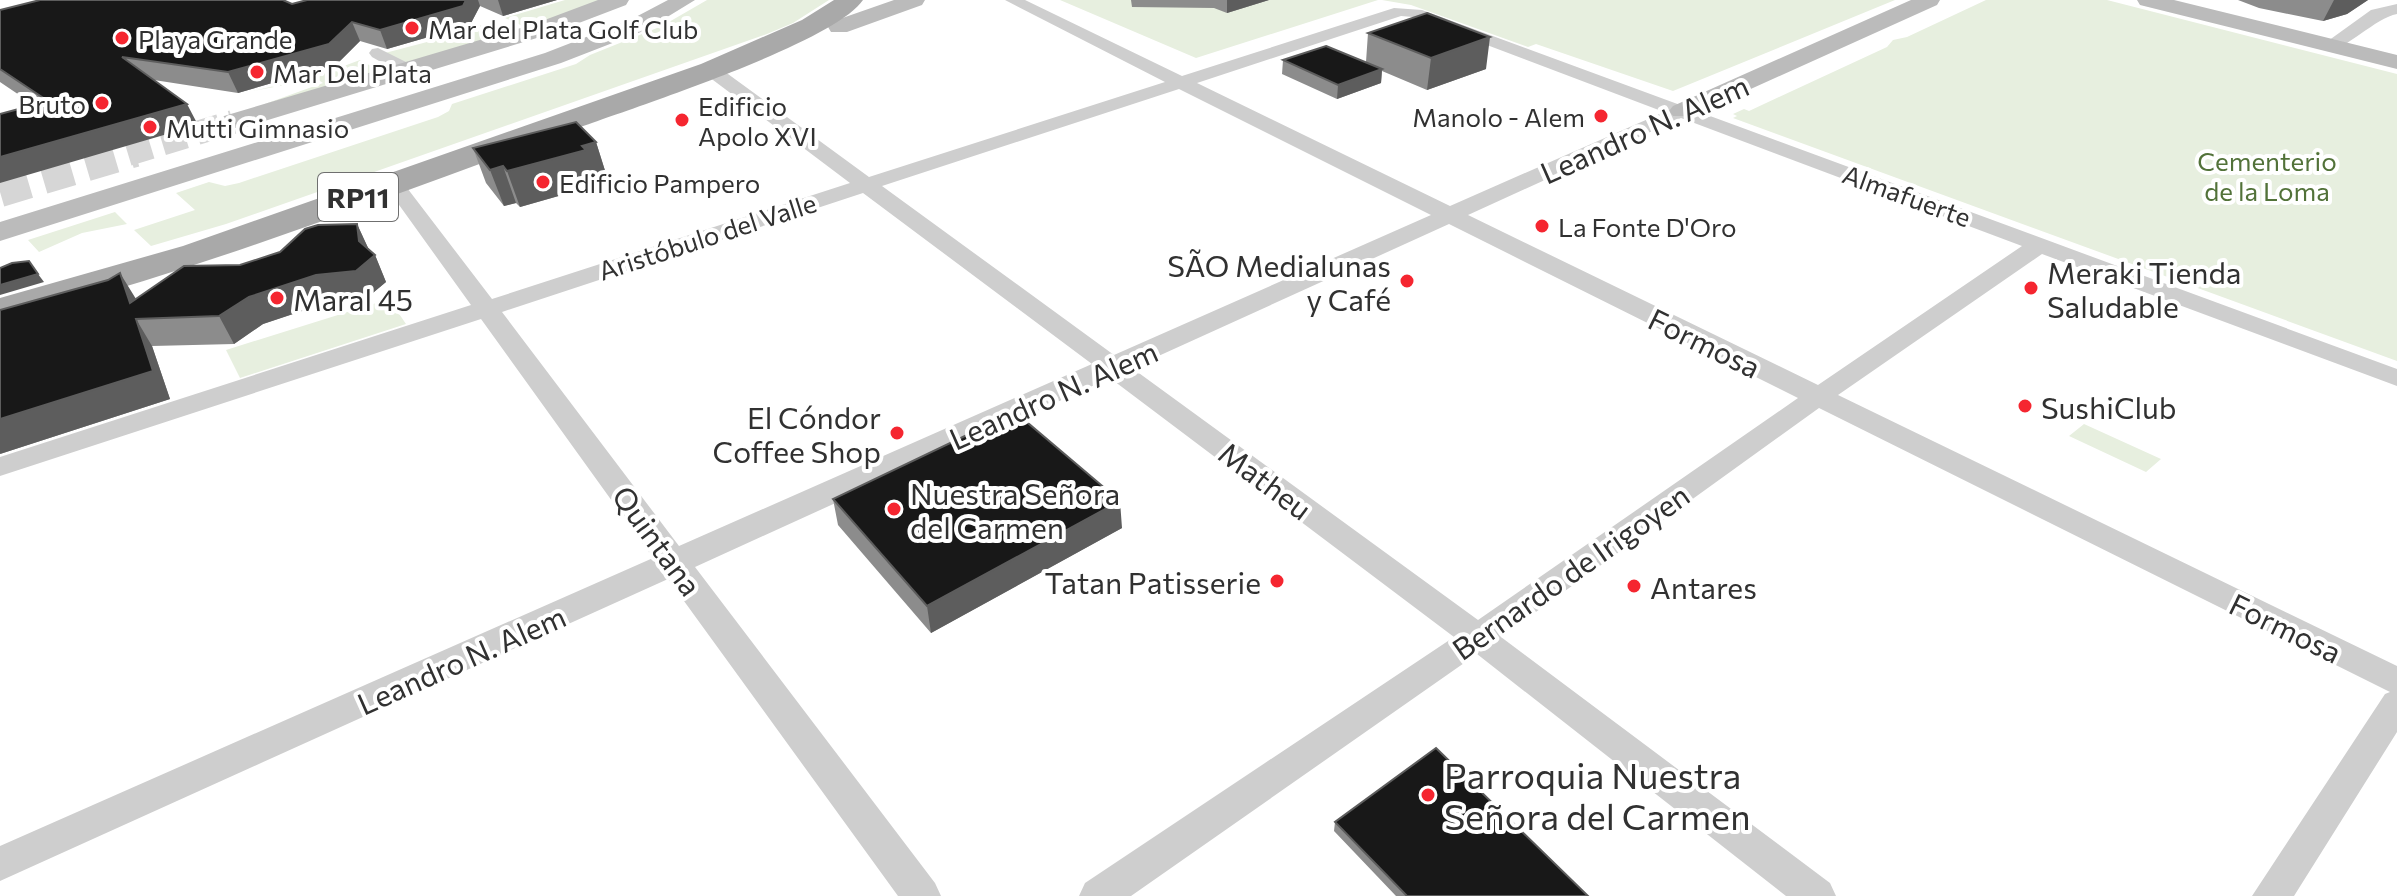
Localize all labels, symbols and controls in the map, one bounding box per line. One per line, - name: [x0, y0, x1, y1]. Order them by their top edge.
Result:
- place label: Mar del Plata Golf Club: [428, 13, 698, 44]
- marker: Mar del Plata Golf Club: [403, 19, 421, 37]
- place label: Playa Grande: [138, 23, 292, 54]
- marker: Playa Grande: [113, 29, 131, 47]
- place label: Mar Del Plata: [273, 57, 432, 88]
- marker: Mar Del Plata: [248, 63, 266, 81]
- street label: Leandro N. Alem: [1534, 66, 1754, 190]
- place label: Bruto: [18, 88, 86, 119]
- place label: Edificio Apolo XVI: [698, 90, 817, 151]
- marker: Bruto: [93, 94, 111, 112]
- place label: Manolo - Alem: [1412, 101, 1585, 132]
- marker: Manolo - Alem: [1592, 107, 1610, 125]
- marker: Edificio Apolo XVI: [673, 111, 691, 129]
- place label: Mutti Gimnasio: [166, 112, 349, 143]
- marker: Mutti Gimnasio: [141, 118, 159, 136]
- park label: Cementerio de la Loma: [2197, 145, 2337, 206]
- street label: Almafuerte: [1839, 158, 1975, 232]
- place label: Edificio Pampero: [559, 167, 760, 198]
- road number: RP11: [318, 173, 398, 221]
- marker: Edificio Pampero: [534, 173, 552, 191]
- street label: Aristóbulo del Valle: [594, 186, 820, 286]
- place label: La Fonte D'Oro: [1558, 211, 1737, 242]
- marker: La Fonte D'Oro: [1533, 217, 1551, 235]
- place label: SÃO Medialunas y Café: [1167, 246, 1391, 317]
- place label: Meraki Tienda Saludable: [2047, 253, 2242, 324]
- marker: SÃO Medialunas y Café: [1398, 272, 1416, 290]
- marker: Meraki Tienda Saludable: [2022, 279, 2040, 297]
- place label: Maral 45: [293, 280, 413, 317]
- marker: Maral 45: [268, 289, 286, 307]
- street label: Formosa: [1643, 299, 1767, 385]
- street label: Leandro N. Alem: [943, 332, 1163, 456]
- place label: SushiClub: [2041, 388, 2177, 425]
- marker: SushiClub: [2016, 397, 2034, 415]
- place label: El Cóndor Coffee Shop: [713, 398, 881, 469]
- marker: El Cóndor Coffee Shop: [888, 424, 906, 442]
- street label: Matheu: [1212, 433, 1320, 527]
- place label: Nuestra Señora del Carmen: [910, 474, 1120, 545]
- street label: Bernardo de Irigoyen: [1444, 475, 1696, 667]
- street label: Quintana: [606, 478, 710, 602]
- marker: Nuestra Señora del Carmen: [885, 500, 903, 518]
- place label: Tatan Patisserie: [1045, 563, 1261, 600]
- place label: Antares: [1650, 568, 1757, 605]
- marker: Tatan Patisserie: [1268, 572, 1286, 590]
- marker: Antares: [1625, 577, 1643, 595]
- street label: Formosa: [2224, 584, 2348, 670]
- street label: Leandro N. Alem: [351, 597, 571, 721]
- place label: Parroquia Nuestra Señora del Carmen: [1444, 752, 1751, 837]
- marker: Parroquia Nuestra Señora del Carmen: [1419, 786, 1437, 804]

